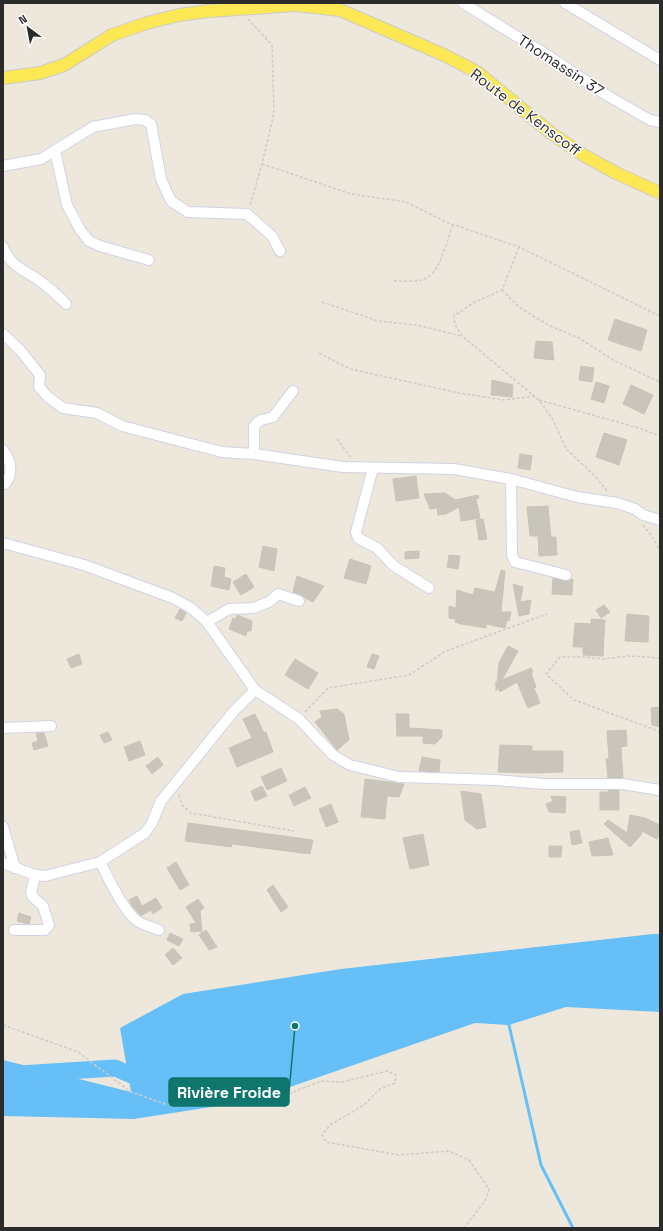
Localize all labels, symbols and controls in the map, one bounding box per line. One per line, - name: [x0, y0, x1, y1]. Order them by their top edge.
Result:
- north arrow: [8, 8, 48, 48]
- text: N: [16, 12, 30, 27]
- street label: Thomassin 37: [514, 30, 608, 100]
- street label: Route de Kenscoff: [467, 64, 586, 160]
- callout: Rivière Froide: [169, 1078, 289, 1106]
- text: Rivière Froide: [177, 1082, 281, 1103]

